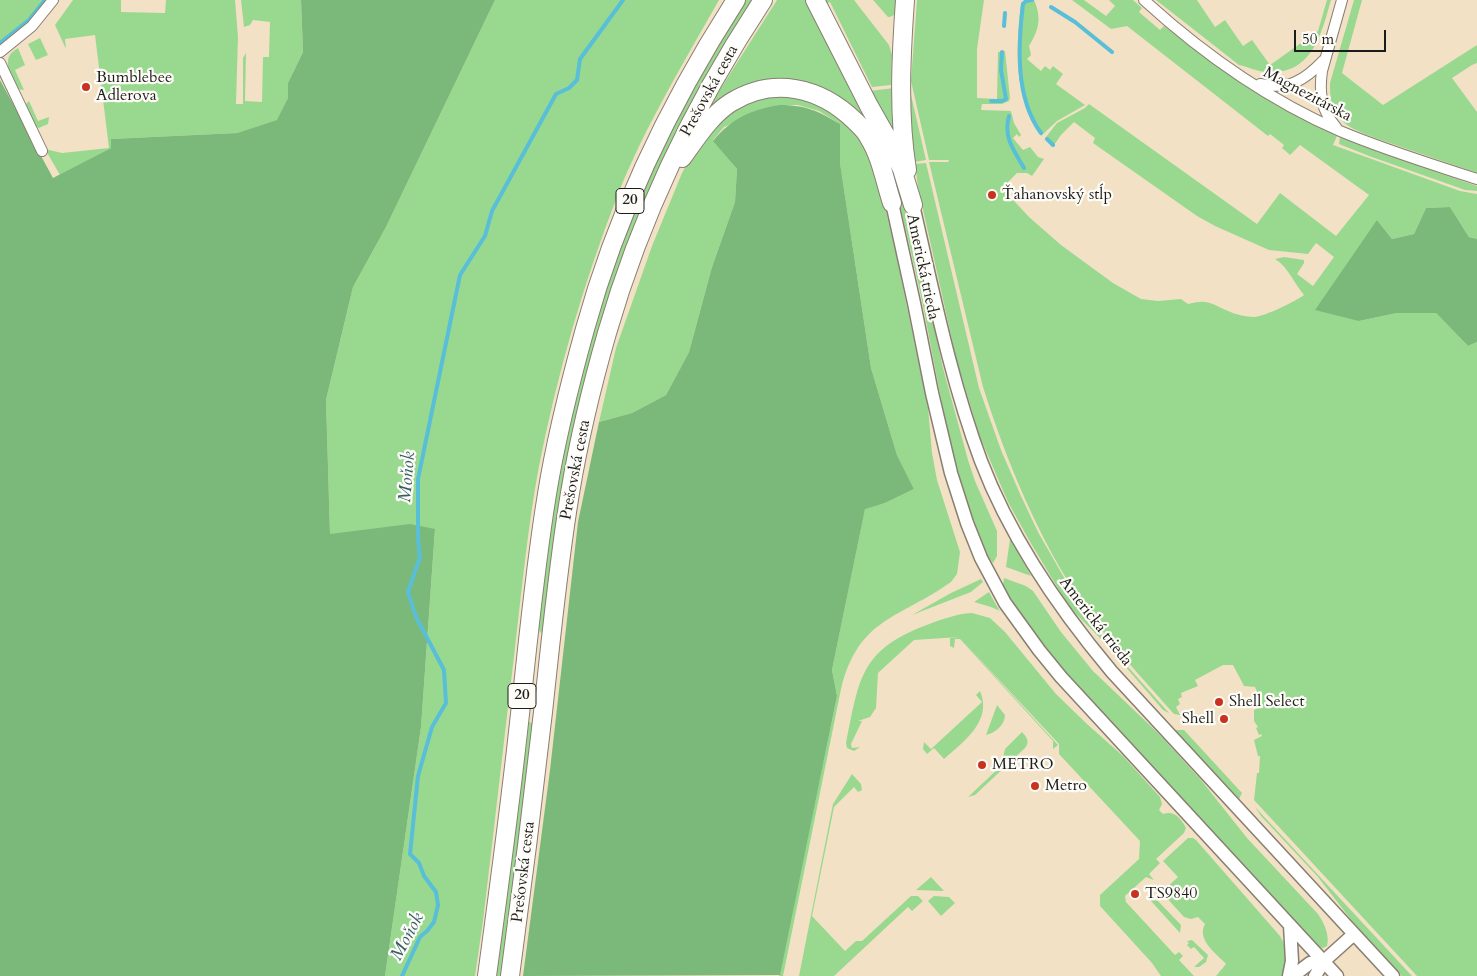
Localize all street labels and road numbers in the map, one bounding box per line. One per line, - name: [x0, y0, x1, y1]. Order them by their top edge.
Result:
- street label: Prešovská cesta: [677, 42, 743, 140]
- street label: Magnezitárska: [1259, 64, 1355, 126]
- road number: 20: [616, 188, 644, 214]
- street label: Americká trieda: [901, 212, 943, 322]
- street label: Prešovská cesta: [557, 418, 595, 522]
- street label: Americká trieda: [1054, 574, 1136, 670]
- road number: 20: [508, 684, 536, 708]
- street label: Prešovská cesta: [508, 820, 540, 924]

